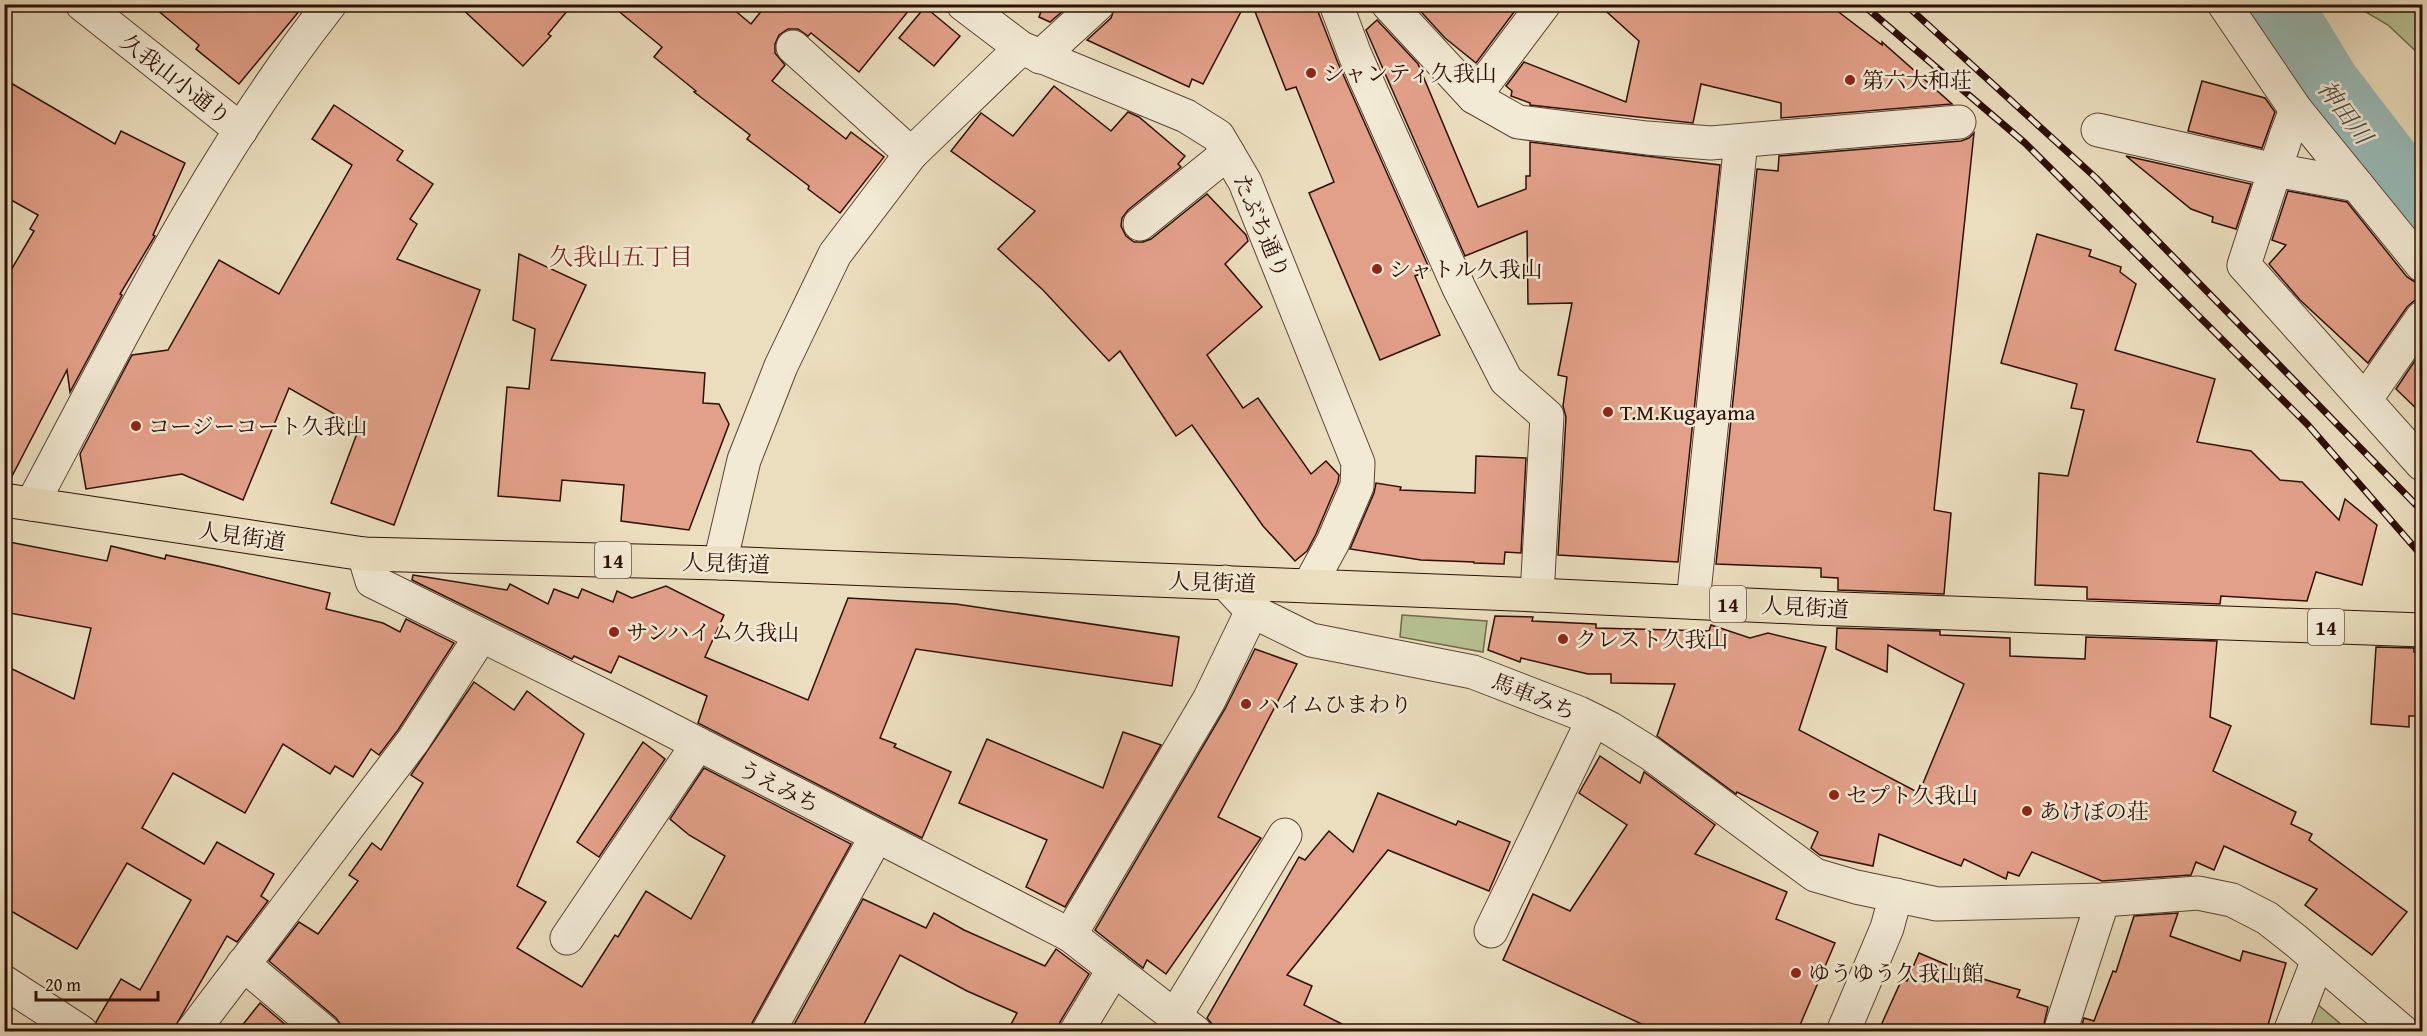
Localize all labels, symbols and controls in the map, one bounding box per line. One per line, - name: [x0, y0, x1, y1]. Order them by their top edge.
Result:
- street label: 久我山小通り: [114, 26, 238, 132]
- place label: シャンティ久我山: [1323, 57, 1497, 89]
- place label: 第六大和荘: [1862, 64, 1972, 96]
- marker: シャンティ久我山: [1304, 66, 1318, 80]
- marker: 第六大和荘: [1843, 73, 1857, 87]
- water label: 神田川: [2309, 73, 2382, 154]
- street label: たぶち通り: [1226, 169, 1298, 283]
- district label: 久我山五丁目: [549, 239, 693, 274]
- place label: シャトル久我山: [1389, 253, 1543, 285]
- marker: シャトル久我山: [1370, 262, 1384, 276]
- place label: T.M.Kugayama: [1620, 396, 1756, 428]
- marker: T.M.Kugayama: [1601, 405, 1615, 419]
- place label: コージーコート久我山: [148, 410, 368, 442]
- marker: コージーコート久我山: [129, 419, 143, 433]
- street label: 人見街道: [196, 514, 288, 558]
- road number: 14: [595, 542, 631, 578]
- street label: 人見街道: [681, 545, 771, 581]
- street label: 人見街道: [1167, 564, 1257, 600]
- road number: 14: [1710, 586, 1746, 622]
- street label: 人見街道: [1760, 589, 1850, 625]
- road number: 14: [2308, 609, 2344, 645]
- place label: サンハイム久我山: [626, 616, 799, 648]
- place label: クレスト久我山: [1575, 623, 1728, 655]
- marker: サンハイム久我山: [607, 625, 621, 639]
- marker: クレスト久我山: [1556, 632, 1570, 646]
- street label: 馬車みち: [1487, 665, 1581, 727]
- place label: ハイムひまわり: [1258, 688, 1412, 720]
- marker: ハイムひまわり: [1239, 697, 1253, 711]
- street label: うえみち: [733, 752, 825, 820]
- place label: セプト久我山: [1846, 779, 1978, 811]
- marker: セプト久我山: [1827, 788, 1841, 802]
- place label: あけぼの荘: [2039, 795, 2149, 827]
- marker: あけぼの荘: [2020, 804, 2034, 818]
- place label: ゆうゆう久我山館: [1808, 957, 1984, 989]
- scale bar: [36, 964, 158, 1002]
- marker: ゆうゆう久我山館: [1789, 966, 1803, 980]
- text: 20 m: [45, 971, 81, 998]

